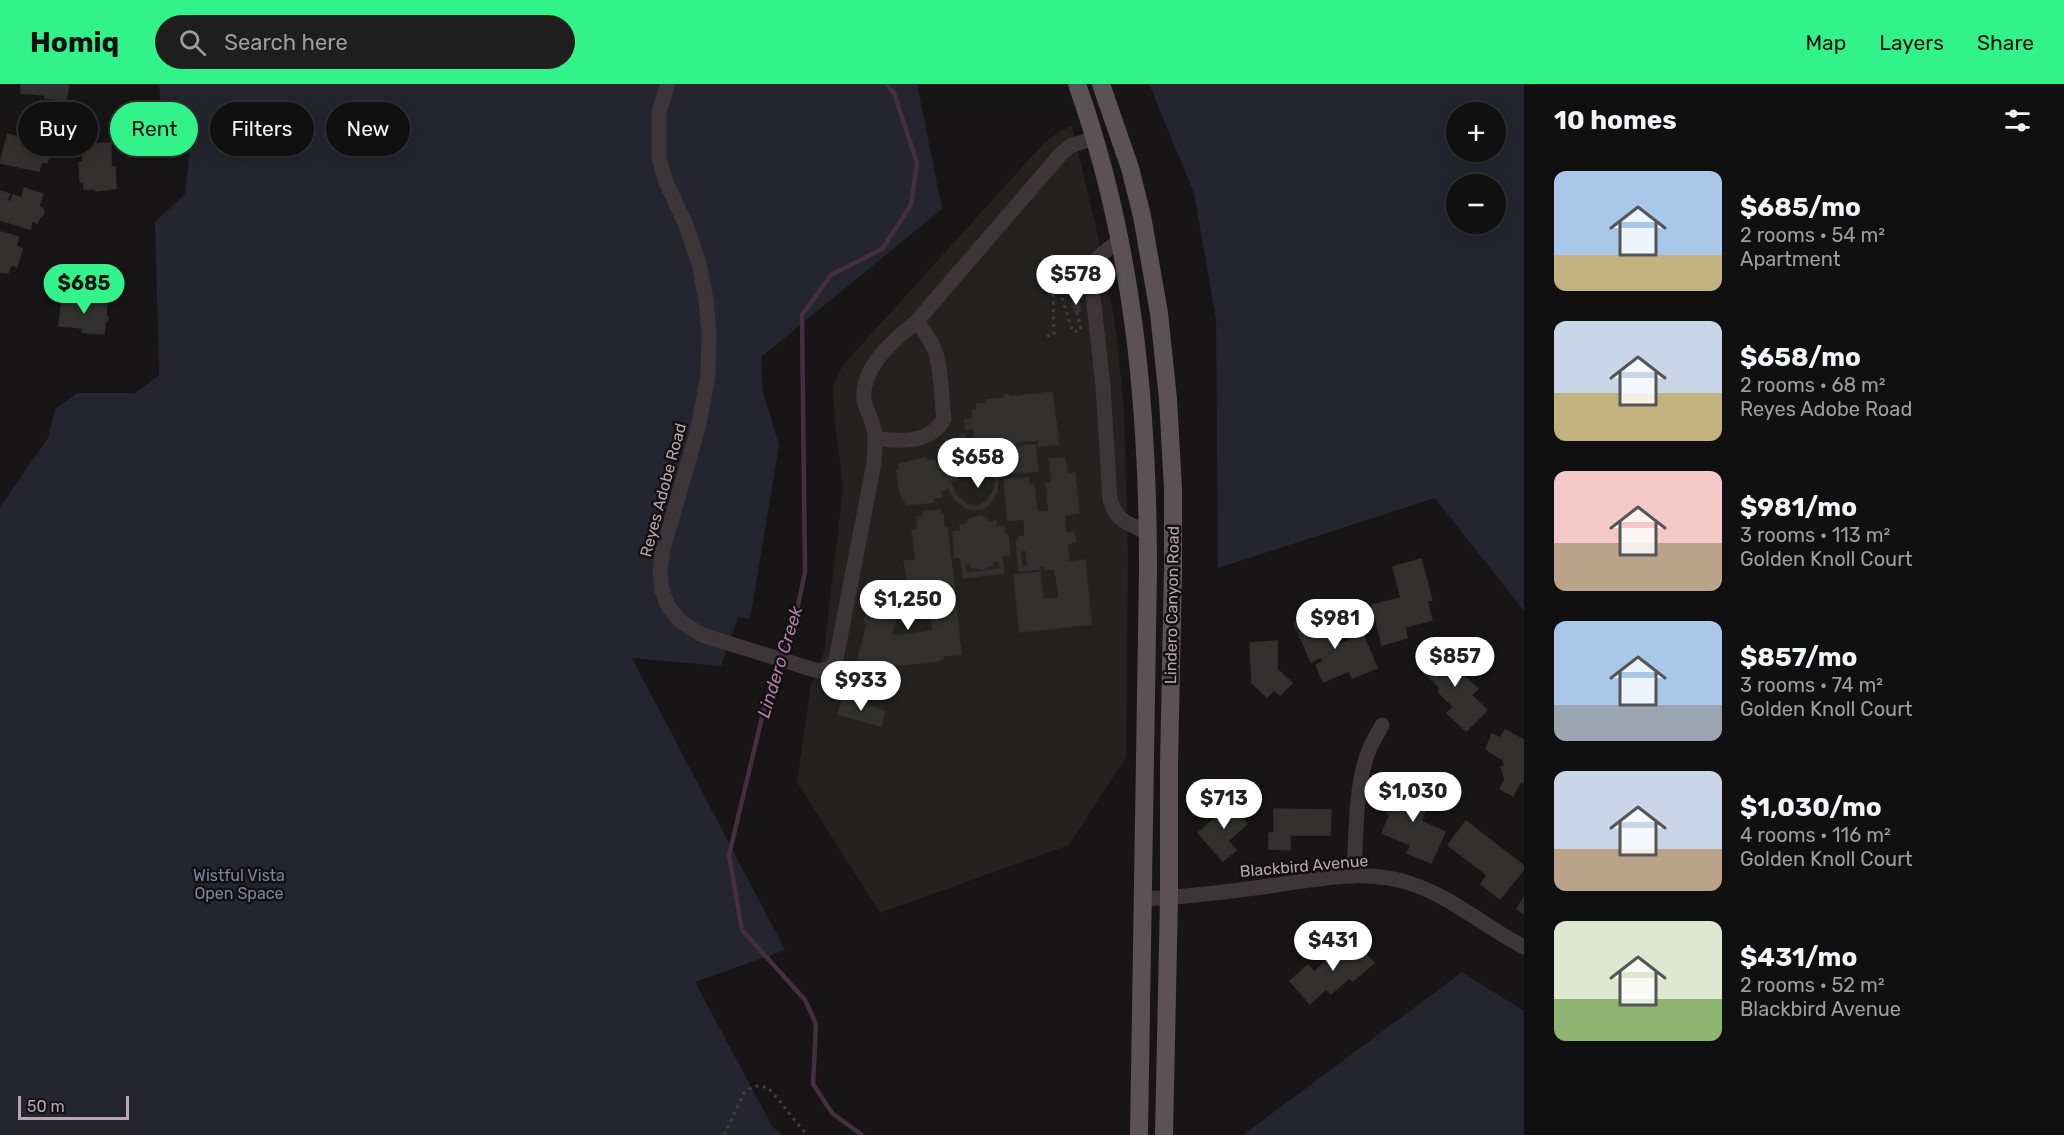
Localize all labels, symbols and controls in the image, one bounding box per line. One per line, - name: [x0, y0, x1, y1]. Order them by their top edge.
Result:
- search box: [155, 15, 575, 69]
- text: Homiq: [30, 26, 119, 59]
- icon: search: [176, 26, 209, 59]
- text: Search here: [224, 29, 348, 56]
- text: Map: [1805, 30, 1846, 55]
- text: Layers: [1879, 30, 1944, 55]
- text: Share: [1977, 30, 2034, 55]
- chip: Buy: [18, 102, 98, 156]
- chip: Rent: [110, 102, 198, 156]
- chip: Filters: [210, 102, 314, 156]
- chip: New: [326, 102, 410, 156]
- map controls: [1446, 102, 1506, 234]
- button: +: [1446, 102, 1506, 162]
- icon: filters: [2001, 104, 2034, 137]
- text: 10 homes: [1554, 105, 1677, 136]
- button: −: [1446, 174, 1506, 234]
- text: $685/mo: [1740, 192, 1861, 223]
- icon: home: [1602, 195, 1674, 267]
- text: 2 rooms · 54 m²: [1740, 223, 1885, 247]
- text: Apartment: [1740, 247, 1841, 271]
- pin: $578: [1040, 255, 1112, 306]
- text: $578: [1050, 262, 1102, 286]
- pin: $685: [48, 264, 120, 315]
- text: $685: [58, 271, 110, 295]
- text: $658/mo: [1740, 342, 1861, 373]
- icon: home: [1602, 345, 1674, 417]
- text: 2 rooms · 68 m²: [1740, 373, 1886, 397]
- text: Reyes Adobe Road: [1740, 397, 1912, 421]
- street label: Reyes Adobe Road: [636, 421, 690, 559]
- pin: $658: [942, 438, 1014, 489]
- text: $658: [952, 445, 1004, 469]
- text: $981/mo: [1740, 492, 1857, 523]
- icon: home: [1602, 495, 1674, 567]
- text: 3 rooms · 113 m²: [1740, 523, 1890, 547]
- street label: Lindero Canyon Road: [1161, 526, 1183, 684]
- text: Golden Knoll Court: [1740, 547, 1913, 571]
- pin: $1,250: [859, 580, 957, 631]
- text: $1,250: [874, 587, 942, 611]
- pin: $981: [1299, 599, 1371, 650]
- water label: Lindero Creek: [753, 603, 808, 721]
- text: $981: [1310, 606, 1360, 630]
- pin: $857: [1419, 637, 1491, 688]
- text: $857/mo: [1740, 642, 1857, 673]
- text: $857: [1429, 644, 1481, 668]
- icon: home: [1602, 645, 1674, 717]
- pin: $933: [825, 661, 897, 712]
- text: $933: [835, 668, 887, 692]
- text: 3 rooms · 74 m²: [1740, 673, 1883, 697]
- text: Golden Knoll Court: [1740, 697, 1913, 721]
- pin: $1,030: [1364, 772, 1462, 823]
- pin: $713: [1188, 779, 1260, 830]
- text: $1,030: [1378, 779, 1448, 803]
- text: $713: [1200, 786, 1248, 810]
- text: $1,030/mo: [1740, 792, 1882, 823]
- icon: home: [1602, 795, 1674, 867]
- text: 4 rooms · 116 m²: [1740, 823, 1891, 847]
- text: Golden Knoll Court: [1740, 847, 1913, 871]
- street label: Blackbird Avenue: [1239, 851, 1369, 881]
- park label: Wistful Vista Open Space: [193, 866, 285, 903]
- pin: $431: [1297, 921, 1369, 972]
- text: $431: [1308, 928, 1358, 952]
- text: $431/mo: [1740, 942, 1857, 973]
- icon: home: [1602, 945, 1674, 1017]
- text: 2 rooms · 52 m²: [1740, 973, 1885, 997]
- text: Blackbird Avenue: [1740, 997, 1901, 1021]
- scale bar: [18, 1093, 129, 1120]
- text: 50 m: [27, 1097, 65, 1116]

